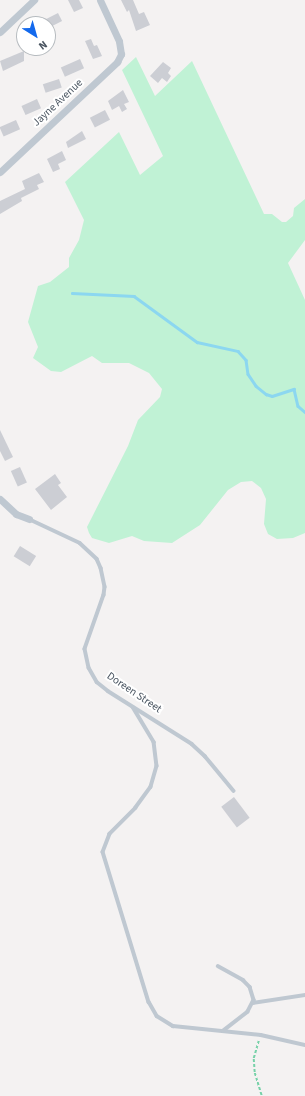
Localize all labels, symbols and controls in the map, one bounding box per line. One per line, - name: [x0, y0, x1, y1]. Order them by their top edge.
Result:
- north arrow: [16, 16, 56, 56]
- text: N: [35, 37, 50, 53]
- street label: Jayne Avenue: [30, 77, 86, 129]
- street label: Doreen Street: [104, 670, 164, 716]

